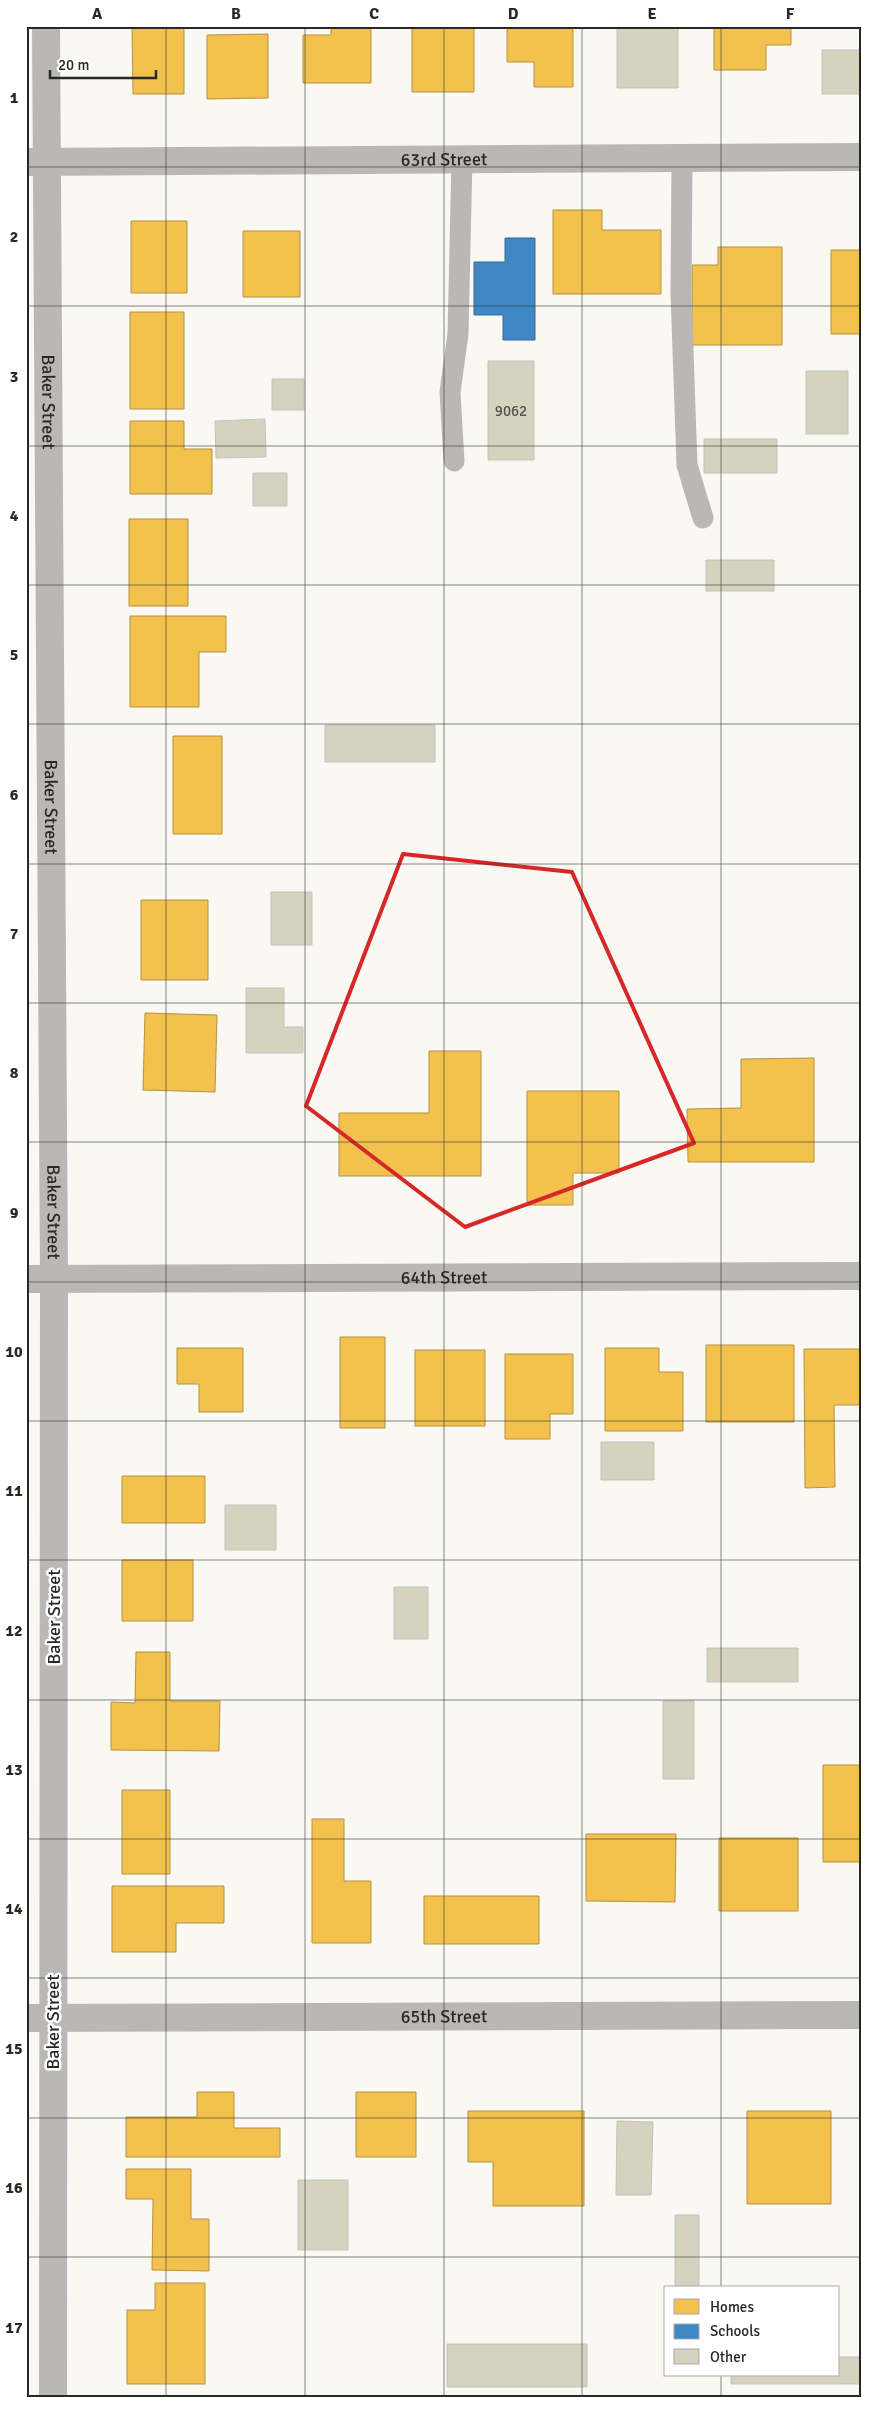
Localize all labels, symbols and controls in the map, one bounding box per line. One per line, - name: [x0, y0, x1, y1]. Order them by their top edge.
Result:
- text: A: [92, 4, 103, 24]
- text: B: [231, 4, 241, 24]
- text: C: [369, 4, 379, 24]
- text: D: [508, 4, 519, 24]
- text: E: [647, 4, 657, 24]
- text: F: [786, 4, 795, 24]
- scale bar: [50, 48, 156, 80]
- text: 20 m: [58, 56, 89, 74]
- text: 1: [10, 88, 19, 108]
- street label: 63rd Street: [401, 148, 487, 171]
- text: 2: [10, 227, 18, 247]
- street label: Baker Street: [37, 354, 60, 450]
- text: 3: [10, 367, 18, 387]
- house number: 9062: [495, 402, 527, 420]
- text: 4: [10, 506, 19, 526]
- text: 5: [10, 645, 18, 665]
- street label: Baker Street: [40, 759, 62, 855]
- text: 6: [10, 785, 19, 805]
- text: 7: [10, 924, 19, 944]
- text: 8: [10, 1063, 19, 1083]
- street label: Baker Street: [42, 1164, 65, 1260]
- text: 9: [10, 1203, 19, 1223]
- street label: 64th Street: [401, 1266, 487, 1289]
- text: 10: [5, 1342, 23, 1362]
- text: 11: [5, 1481, 23, 1501]
- street label: Baker Street: [43, 1569, 65, 1665]
- text: 12: [5, 1621, 23, 1641]
- text: 13: [5, 1760, 23, 1780]
- text: 14: [5, 1899, 23, 1919]
- street label: Baker Street: [42, 1974, 64, 2070]
- street label: 65th Street: [401, 2005, 487, 2028]
- text: 15: [5, 2039, 23, 2059]
- text: 16: [5, 2178, 23, 2198]
- legend: [664, 2286, 840, 2376]
- text: Homes: [710, 2298, 754, 2316]
- text: 17: [5, 2318, 23, 2338]
- text: Schools: [710, 2322, 761, 2340]
- text: Other: [710, 2348, 747, 2366]

